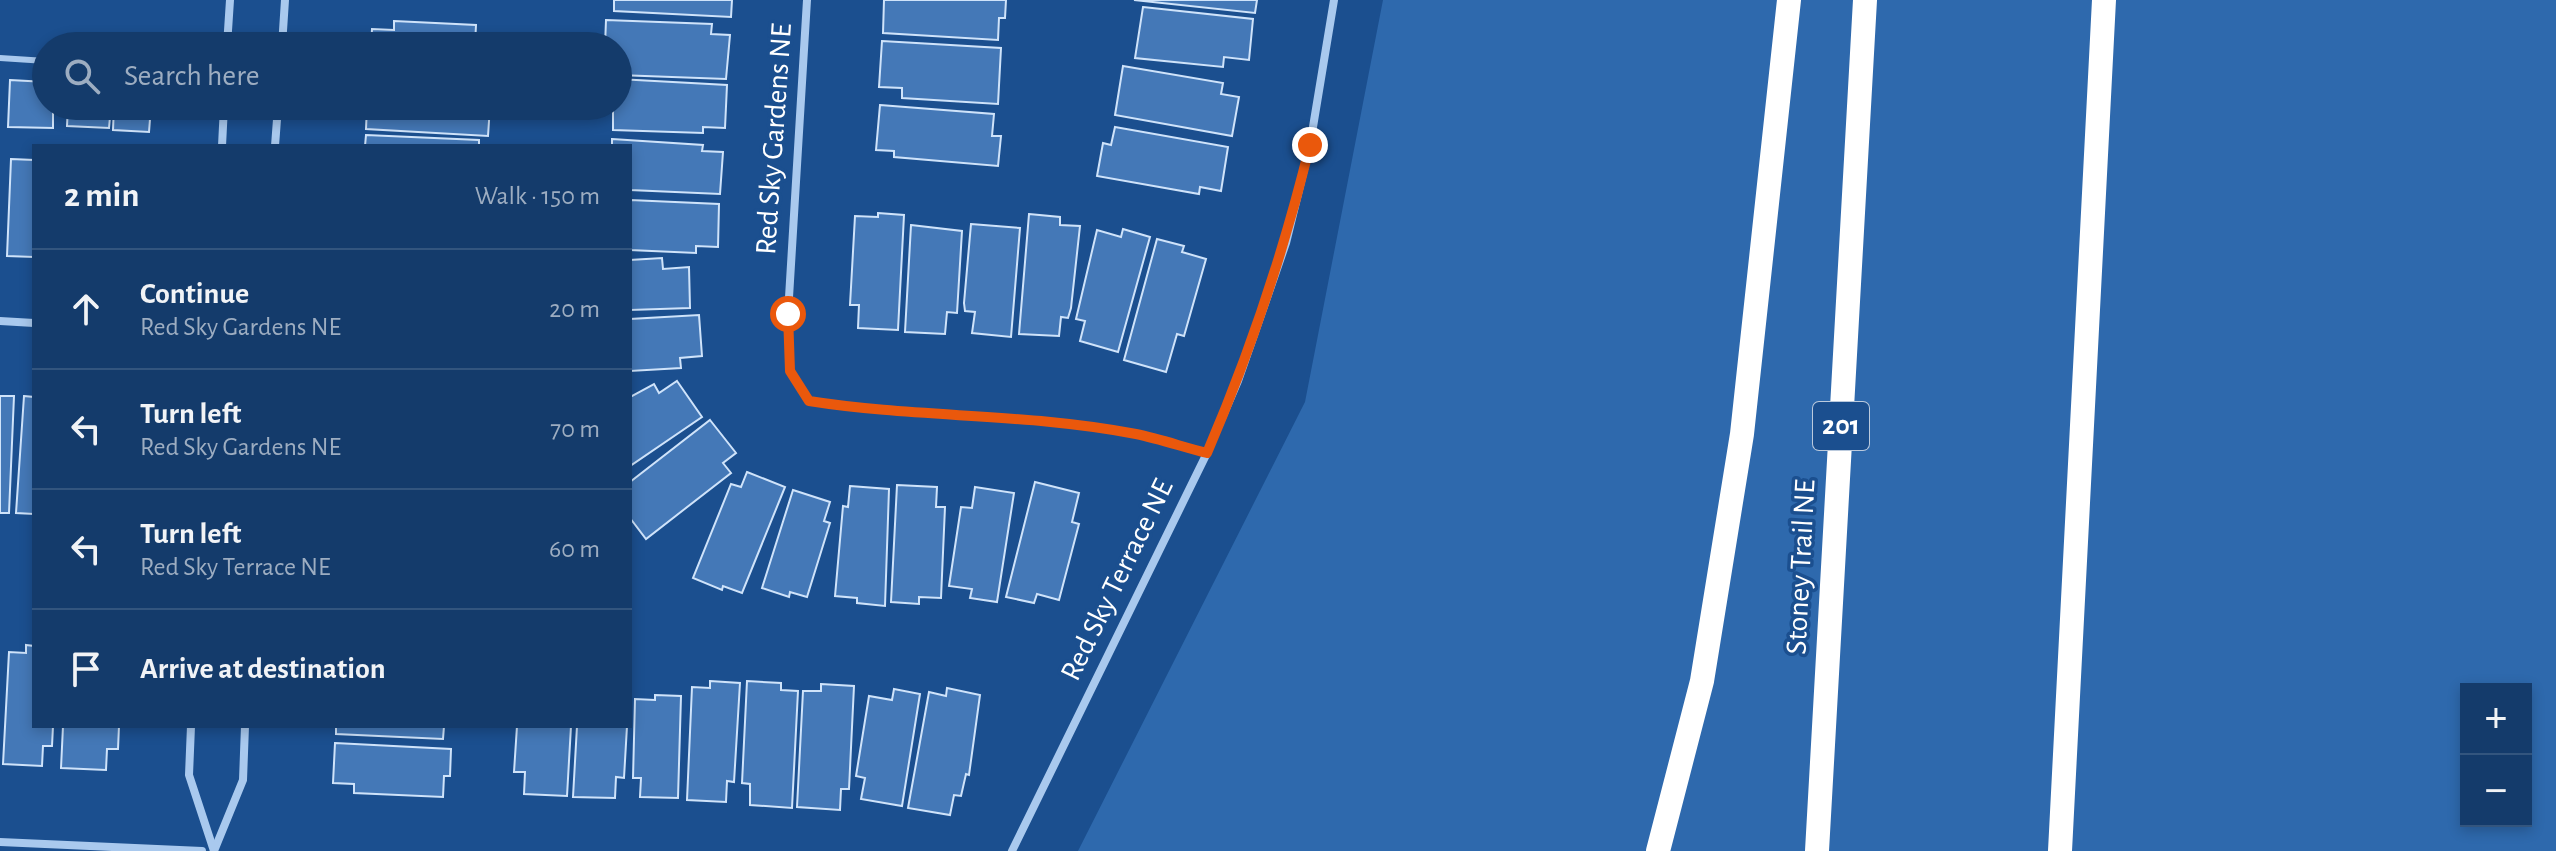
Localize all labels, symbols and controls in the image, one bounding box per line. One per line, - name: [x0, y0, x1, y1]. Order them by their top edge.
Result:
- street label: Red Sky Gardens NE: [751, 22, 797, 256]
- search box: [32, 32, 632, 120]
- icon: search: [60, 54, 104, 98]
- text: Search here: [124, 61, 260, 91]
- route end: [1292, 127, 1328, 163]
- text: 2 min: [64, 179, 139, 213]
- text: Walk · 150 m: [475, 183, 600, 209]
- text: Continue: [140, 279, 249, 309]
- icon: ahead: [64, 287, 108, 331]
- text: 20 m: [549, 296, 600, 322]
- route start: [770, 296, 806, 332]
- text: Red Sky Gardens NE: [140, 314, 341, 340]
- text: Turn left: [140, 399, 241, 429]
- road number: 201: [1813, 402, 1869, 450]
- icon: left: [64, 407, 108, 451]
- text: 70 m: [550, 416, 600, 442]
- text: Red Sky Gardens NE: [140, 434, 341, 460]
- street label: Red Sky Terrace NE: [1055, 475, 1179, 685]
- street label: Stoney Trail NE: [1781, 479, 1821, 655]
- text: Turn left: [140, 519, 241, 549]
- icon: left: [64, 527, 108, 571]
- text: 60 m: [549, 536, 600, 562]
- text: Red Sky Terrace NE: [140, 554, 331, 580]
- icon: arrive: [64, 647, 108, 691]
- text: Arrive at destination: [140, 654, 386, 684]
- map controls: [2460, 683, 2532, 827]
- button: +: [2460, 683, 2532, 755]
- button: −: [2460, 755, 2532, 827]

